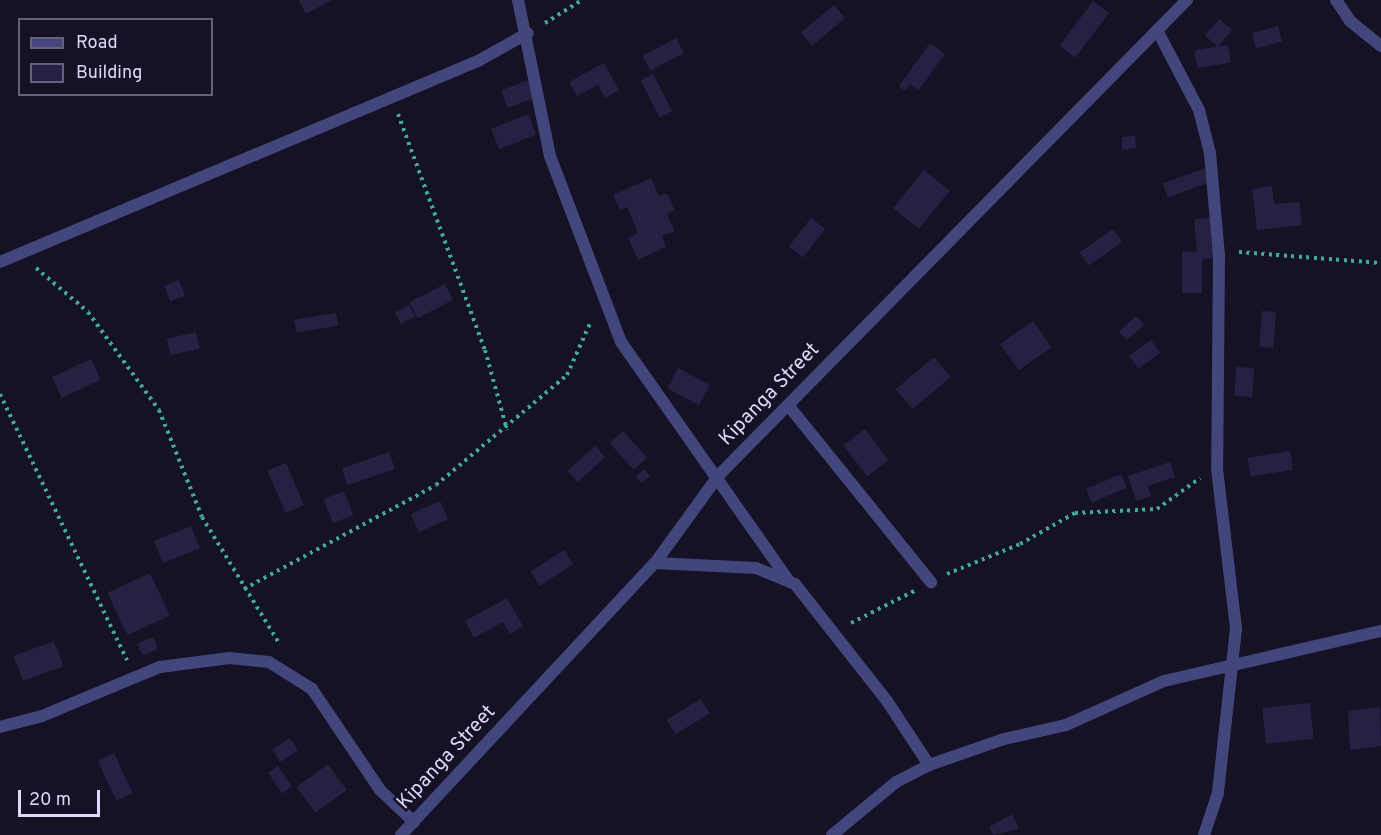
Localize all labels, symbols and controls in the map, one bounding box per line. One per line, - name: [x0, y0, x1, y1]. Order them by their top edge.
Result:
- legend: [18, 18, 213, 96]
- text: Road: [76, 32, 118, 55]
- text: Building: [76, 62, 142, 85]
- street label: Kipanga Street: [715, 339, 825, 451]
- street label: Kipanga Street: [393, 701, 501, 815]
- scale bar: [21, 778, 104, 816]
- text: 20 m: [29, 789, 71, 812]

